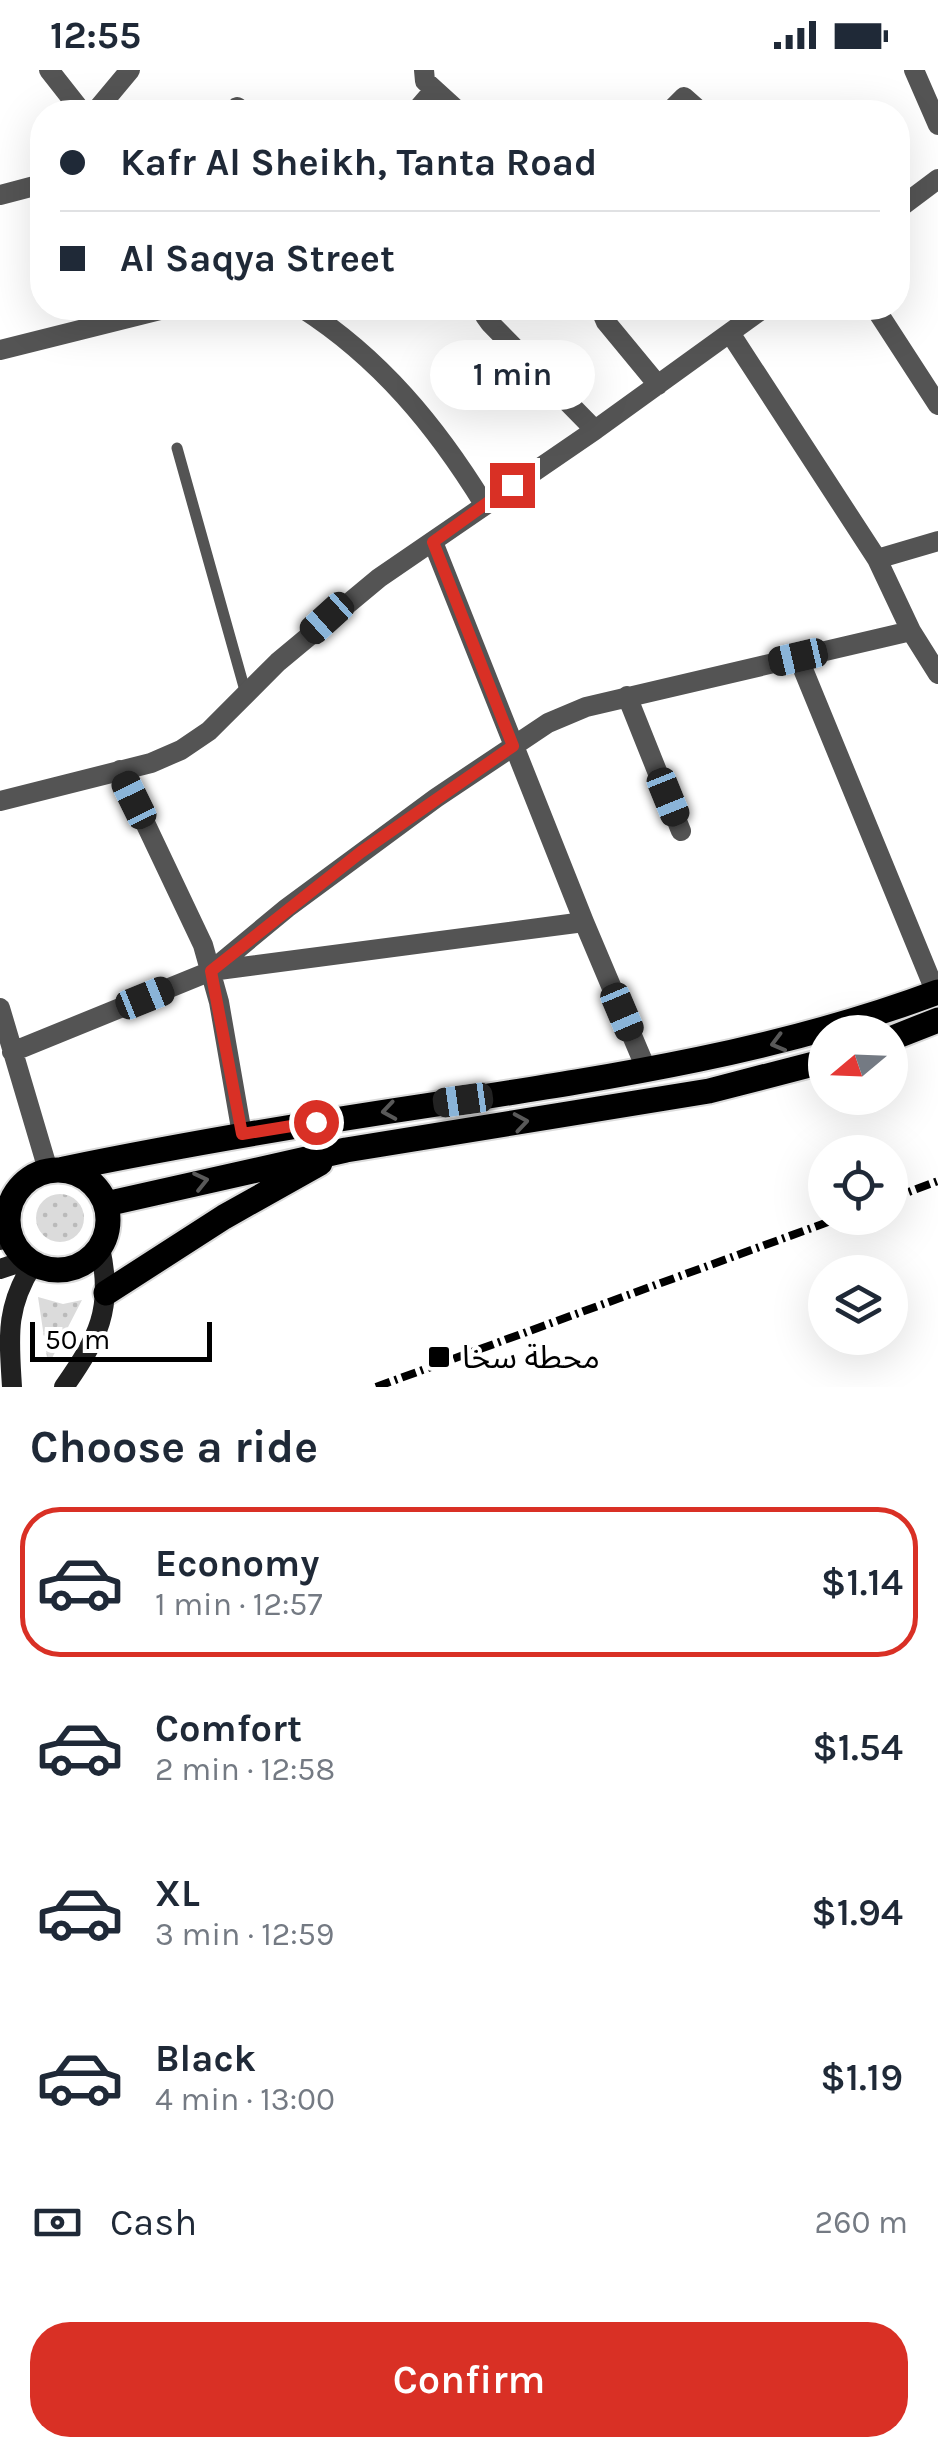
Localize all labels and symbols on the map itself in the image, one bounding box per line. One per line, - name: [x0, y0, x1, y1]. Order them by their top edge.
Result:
- callout: 1 min: [430, 340, 594, 410]
- route end: [490, 463, 535, 508]
- car: [295, 587, 359, 649]
- car: [765, 636, 831, 678]
- car: [643, 764, 693, 830]
- car: [107, 766, 161, 834]
- car: [112, 973, 178, 1023]
- car: [596, 979, 648, 1045]
- north arrow: [808, 1015, 908, 1115]
- one-way arrow: [770, 1031, 787, 1052]
- car: [431, 1081, 495, 1119]
- route start: [294, 1100, 339, 1145]
- one-way arrow: [381, 1100, 398, 1121]
- one-way arrow: [512, 1112, 529, 1133]
- one-way arrow: [192, 1172, 209, 1193]
- scale bar: [30, 1317, 212, 1362]
- place label: محطة سخا: [462, 1339, 600, 1376]
- marker: محطة سخا: [426, 1344, 452, 1370]

